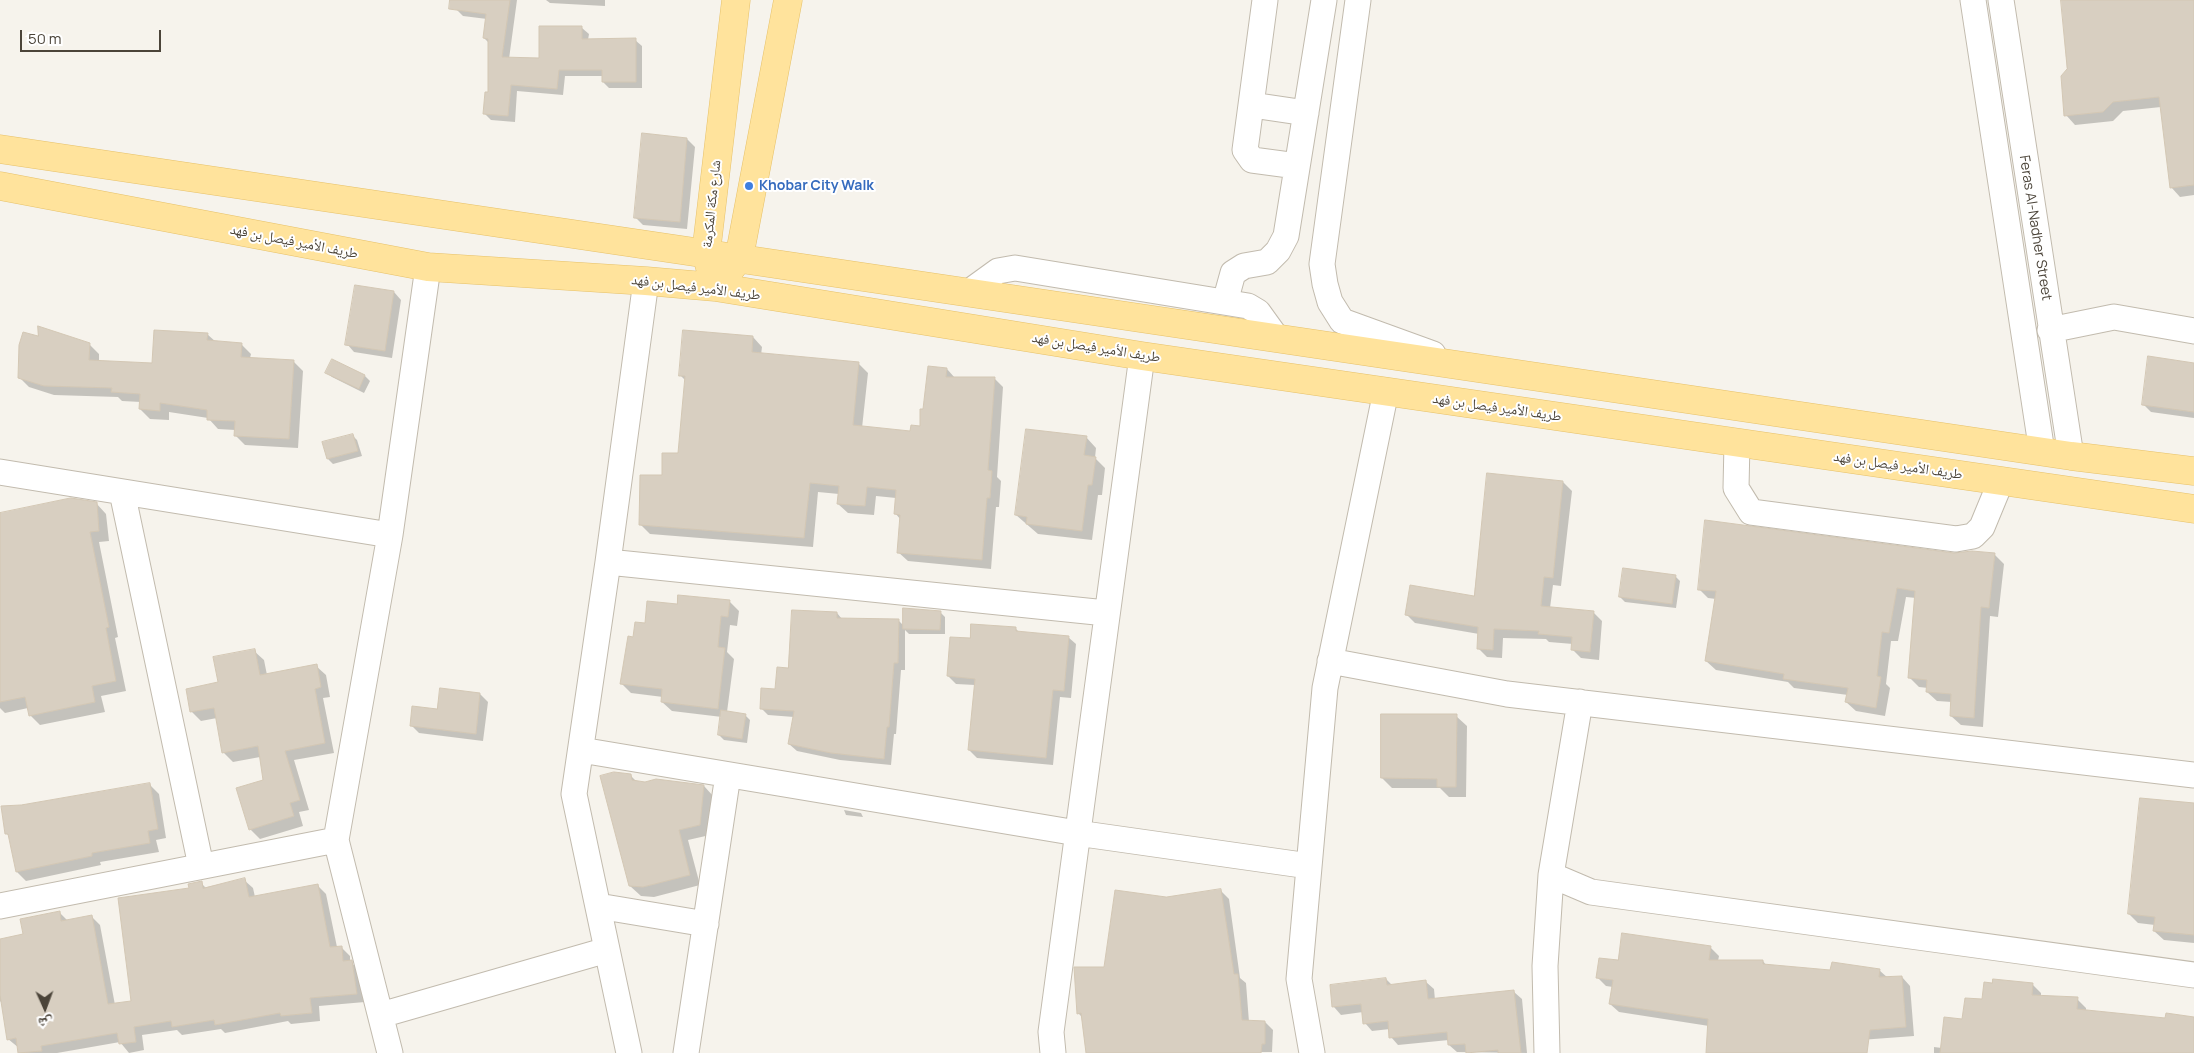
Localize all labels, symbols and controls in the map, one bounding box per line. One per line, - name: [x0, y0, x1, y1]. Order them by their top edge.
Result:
- scale bar: [22, 20, 164, 52]
- text: 50 m: [28, 28, 62, 49]
- street label: Feras Al-Nadher Street: [2015, 154, 2055, 302]
- street label: شارع مكة المكرمة: [699, 159, 725, 249]
- place label: Khobar City Walk: [759, 178, 874, 194]
- marker: Khobar City Walk: [743, 180, 755, 192]
- street label: طريف الأمير فيصل بن فهد: [229, 221, 359, 263]
- street label: طريف الأمير فيصل بن فهد: [630, 272, 762, 304]
- street label: طريف الأمير فيصل بن فهد: [1030, 330, 1162, 366]
- street label: طريف الأمير فيصل بن فهد: [1431, 391, 1563, 425]
- street label: طريف الأمير فيصل بن فهد: [1832, 449, 1964, 483]
- north arrow: [20, 983, 70, 1033]
- text: ش: [38, 1014, 53, 1033]

